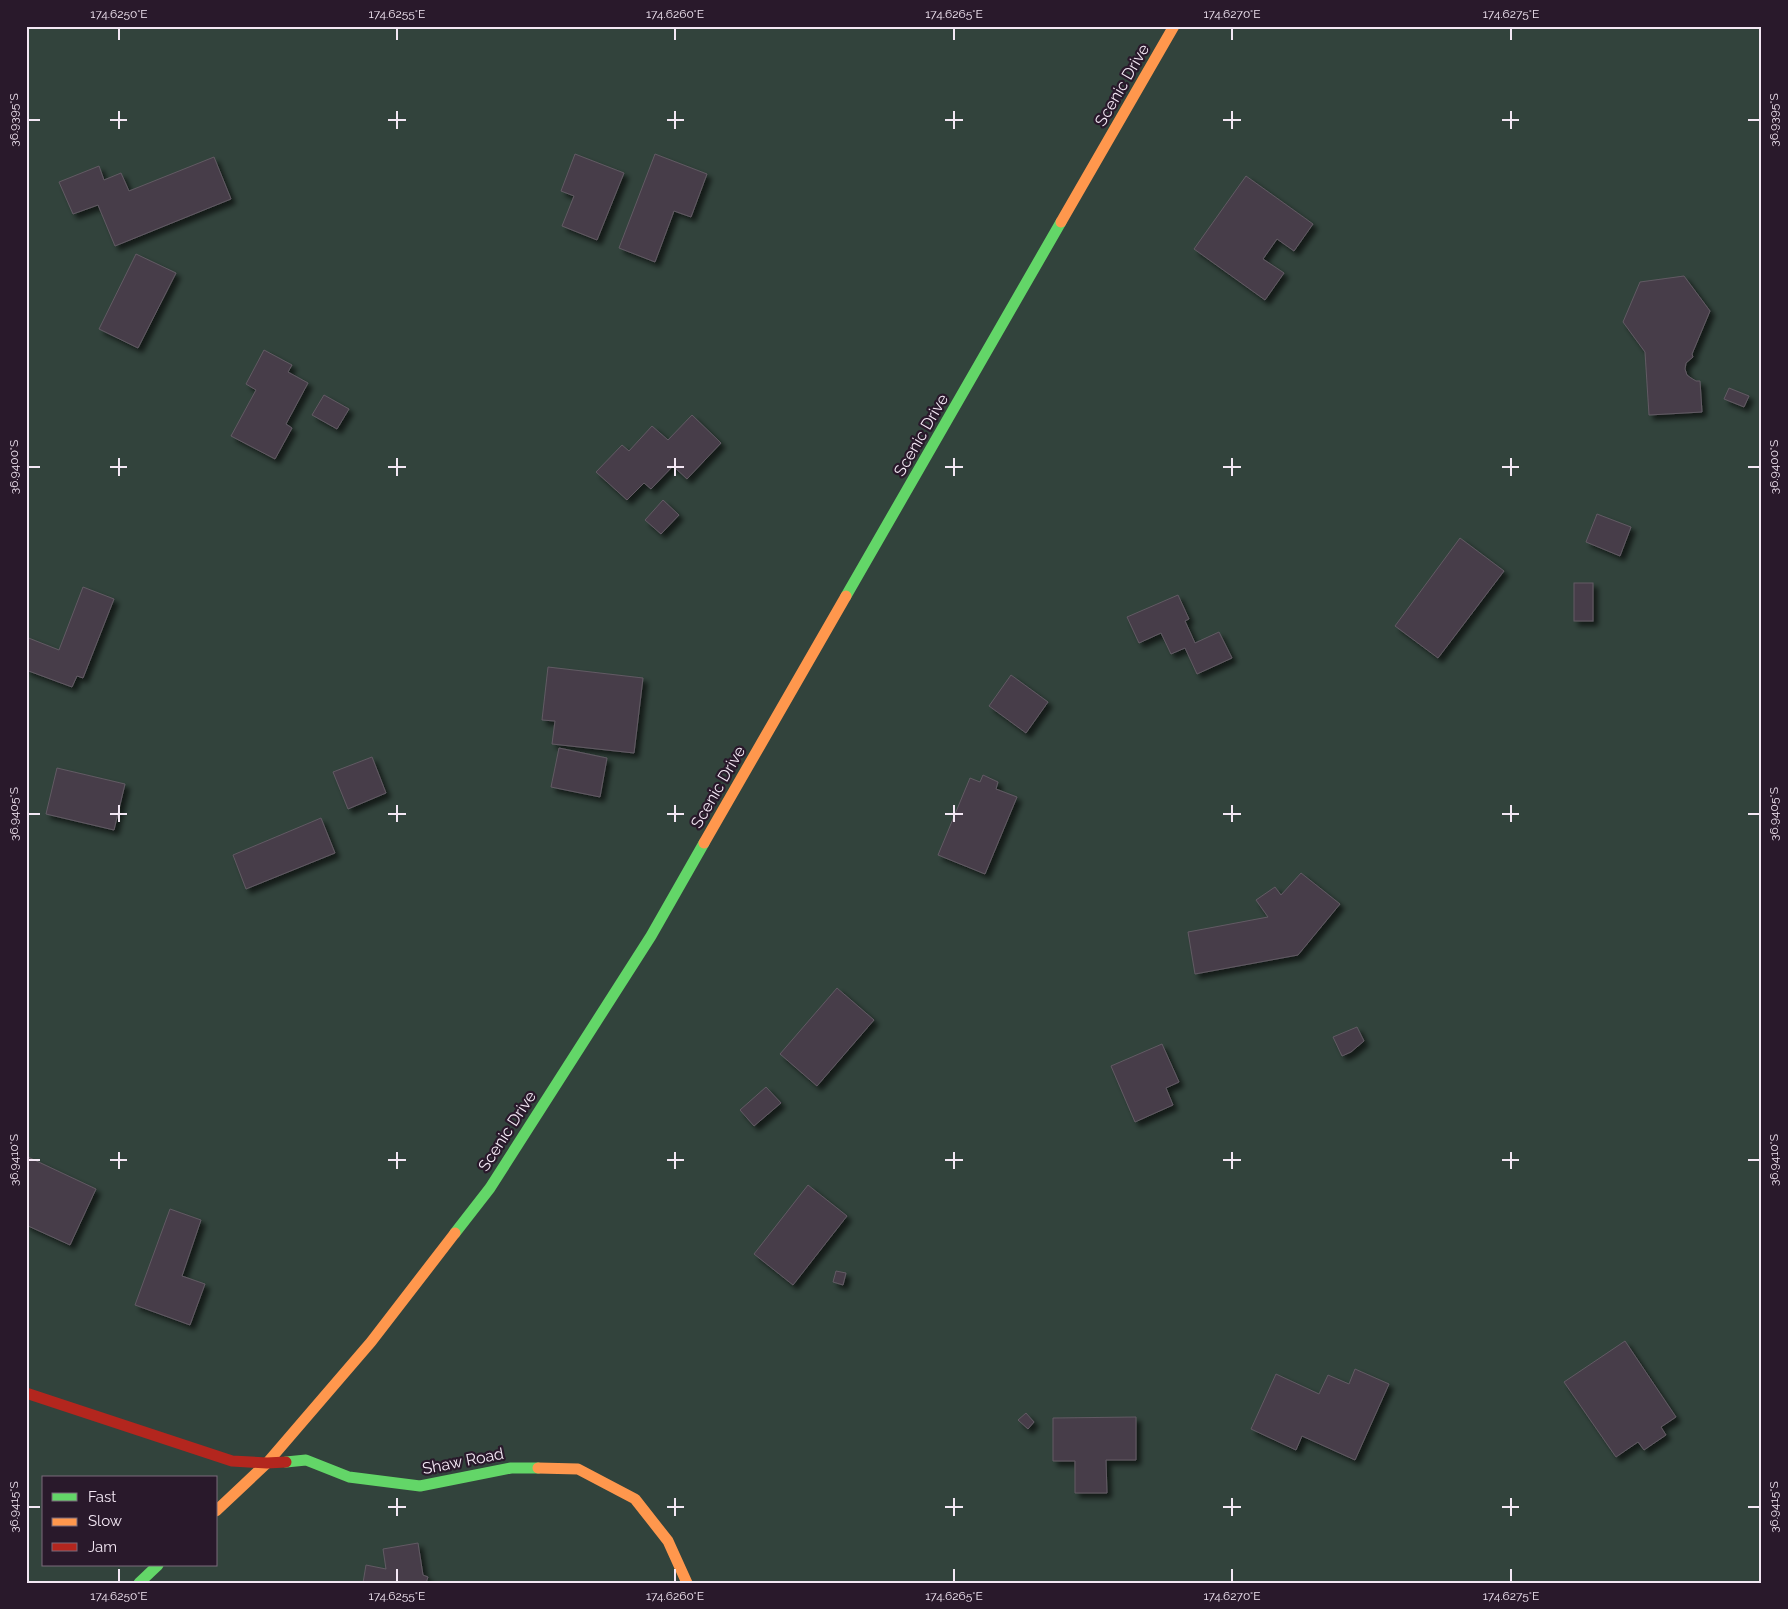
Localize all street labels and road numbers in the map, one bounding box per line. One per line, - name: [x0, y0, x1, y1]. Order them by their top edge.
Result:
- street label: Scenic Drive: [1091, 41, 1153, 129]
- street label: Scenic Drive: [890, 391, 952, 479]
- street label: Scenic Drive: [687, 743, 749, 831]
- street label: Scenic Drive: [474, 1087, 540, 1175]
- street label: Shaw Road: [421, 1444, 505, 1478]

